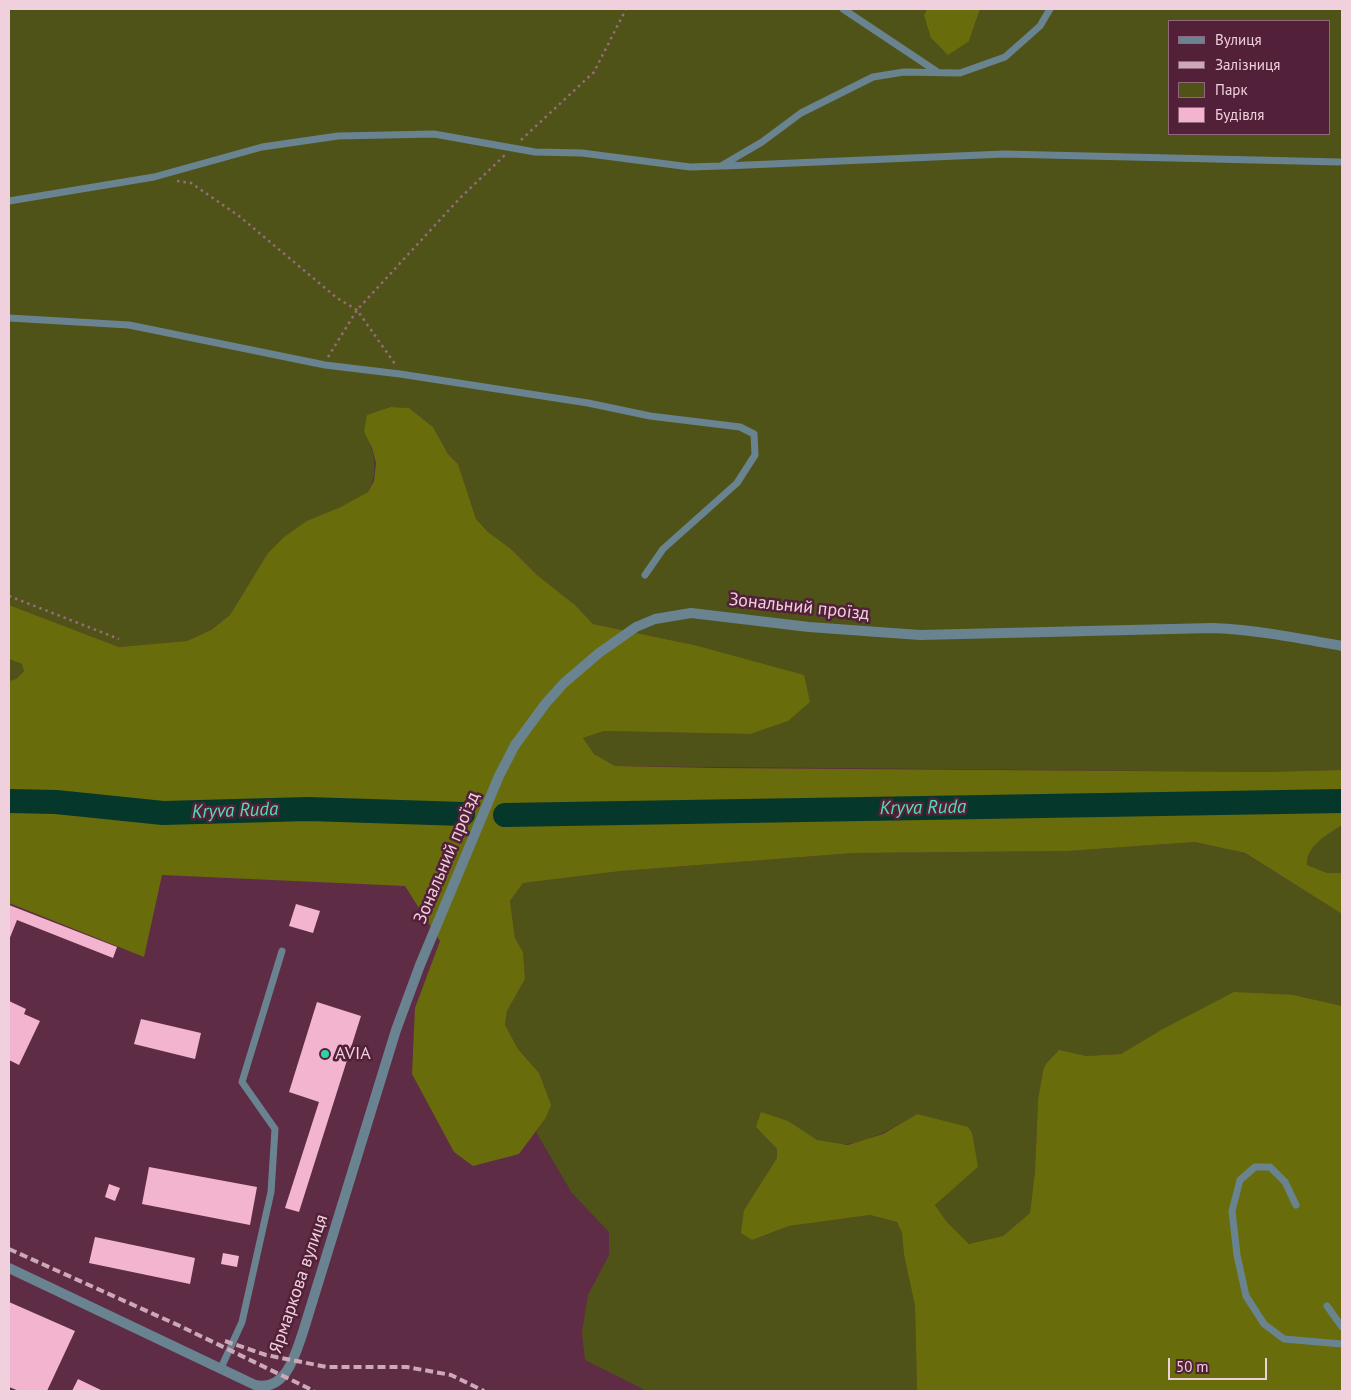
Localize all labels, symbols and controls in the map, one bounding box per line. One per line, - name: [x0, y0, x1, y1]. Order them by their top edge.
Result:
- legend: [1168, 20, 1331, 135]
- text: Вулиця: [1215, 30, 1262, 49]
- text: Залізниця: [1215, 55, 1280, 74]
- text: Парк: [1215, 80, 1248, 99]
- text: Будівля: [1215, 105, 1264, 124]
- street label: Зональний проїзд: [728, 589, 870, 625]
- street label: Зональний проїзд: [409, 789, 485, 927]
- water label: Kryva Ruda: [880, 796, 966, 820]
- water label: Kryva Ruda: [191, 798, 279, 824]
- place label: AVIA: [335, 1043, 371, 1065]
- marker: AVIA: [319, 1048, 331, 1060]
- street label: Ярмаркова вулиця: [265, 1212, 333, 1356]
- scale bar: [1171, 1348, 1270, 1380]
- text: 50 m: [1176, 1357, 1209, 1376]

